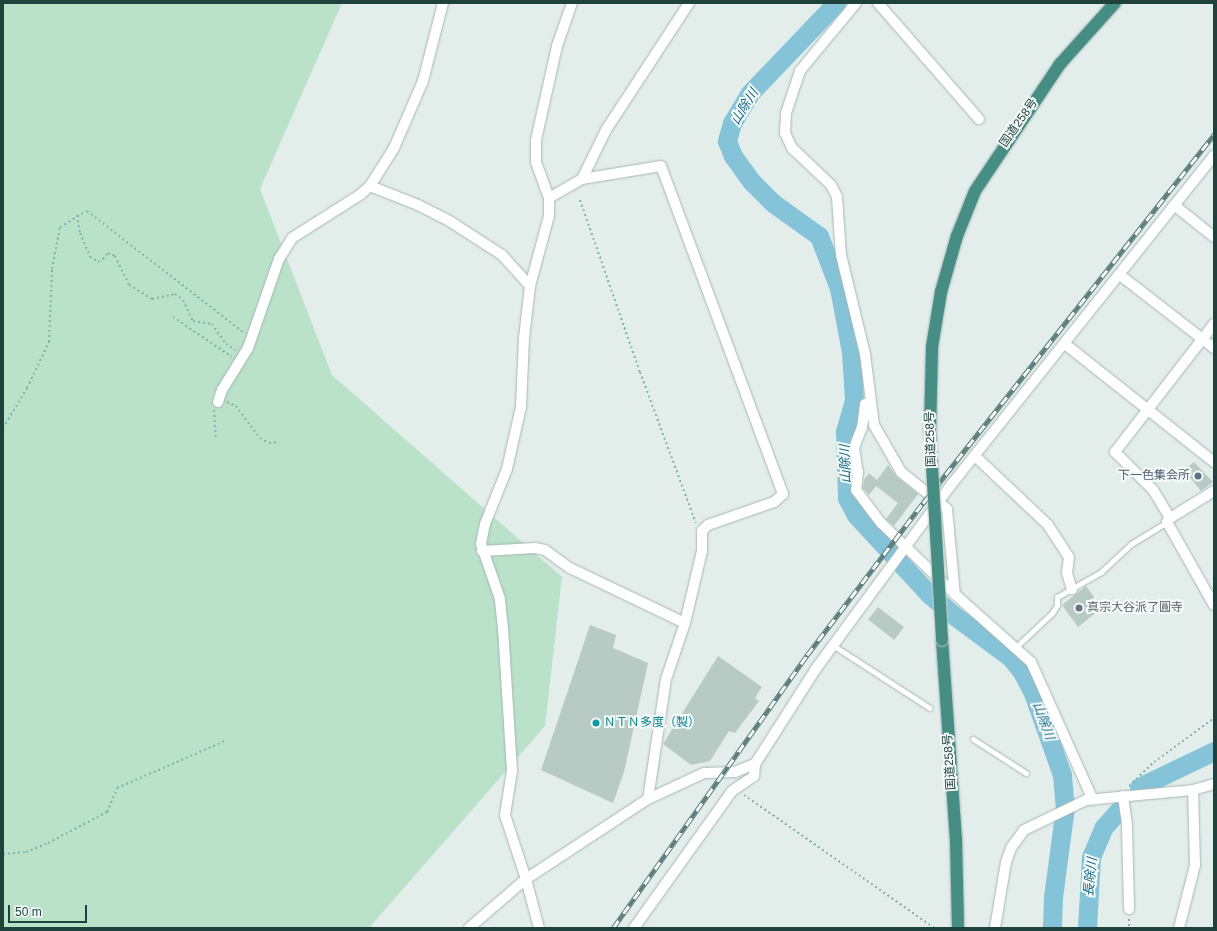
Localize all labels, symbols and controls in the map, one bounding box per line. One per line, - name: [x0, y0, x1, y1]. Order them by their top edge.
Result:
- water label: 山除川: [728, 86, 762, 128]
- street label: 国道258号: [997, 96, 1041, 150]
- street label: 国道258号: [923, 411, 939, 467]
- water label: 山除川: [838, 444, 854, 484]
- place label: 下一色集会所: [1118, 469, 1190, 483]
- marker: 下一色集会所: [1193, 471, 1203, 481]
- place label: 真宗大谷派了圓寺: [1087, 601, 1183, 615]
- marker: 真宗大谷派了圓寺: [1074, 603, 1084, 613]
- water label: 山除川: [1029, 700, 1057, 742]
- place label: ＮＴＮ多度（製）: [604, 716, 700, 730]
- marker: ＮＴＮ多度（製）: [591, 718, 601, 728]
- street label: 国道258号: [941, 734, 959, 790]
- water label: 長除川: [1081, 857, 1101, 897]
- scale bar: [10, 897, 89, 923]
- text: 50 m: [15, 905, 42, 919]

